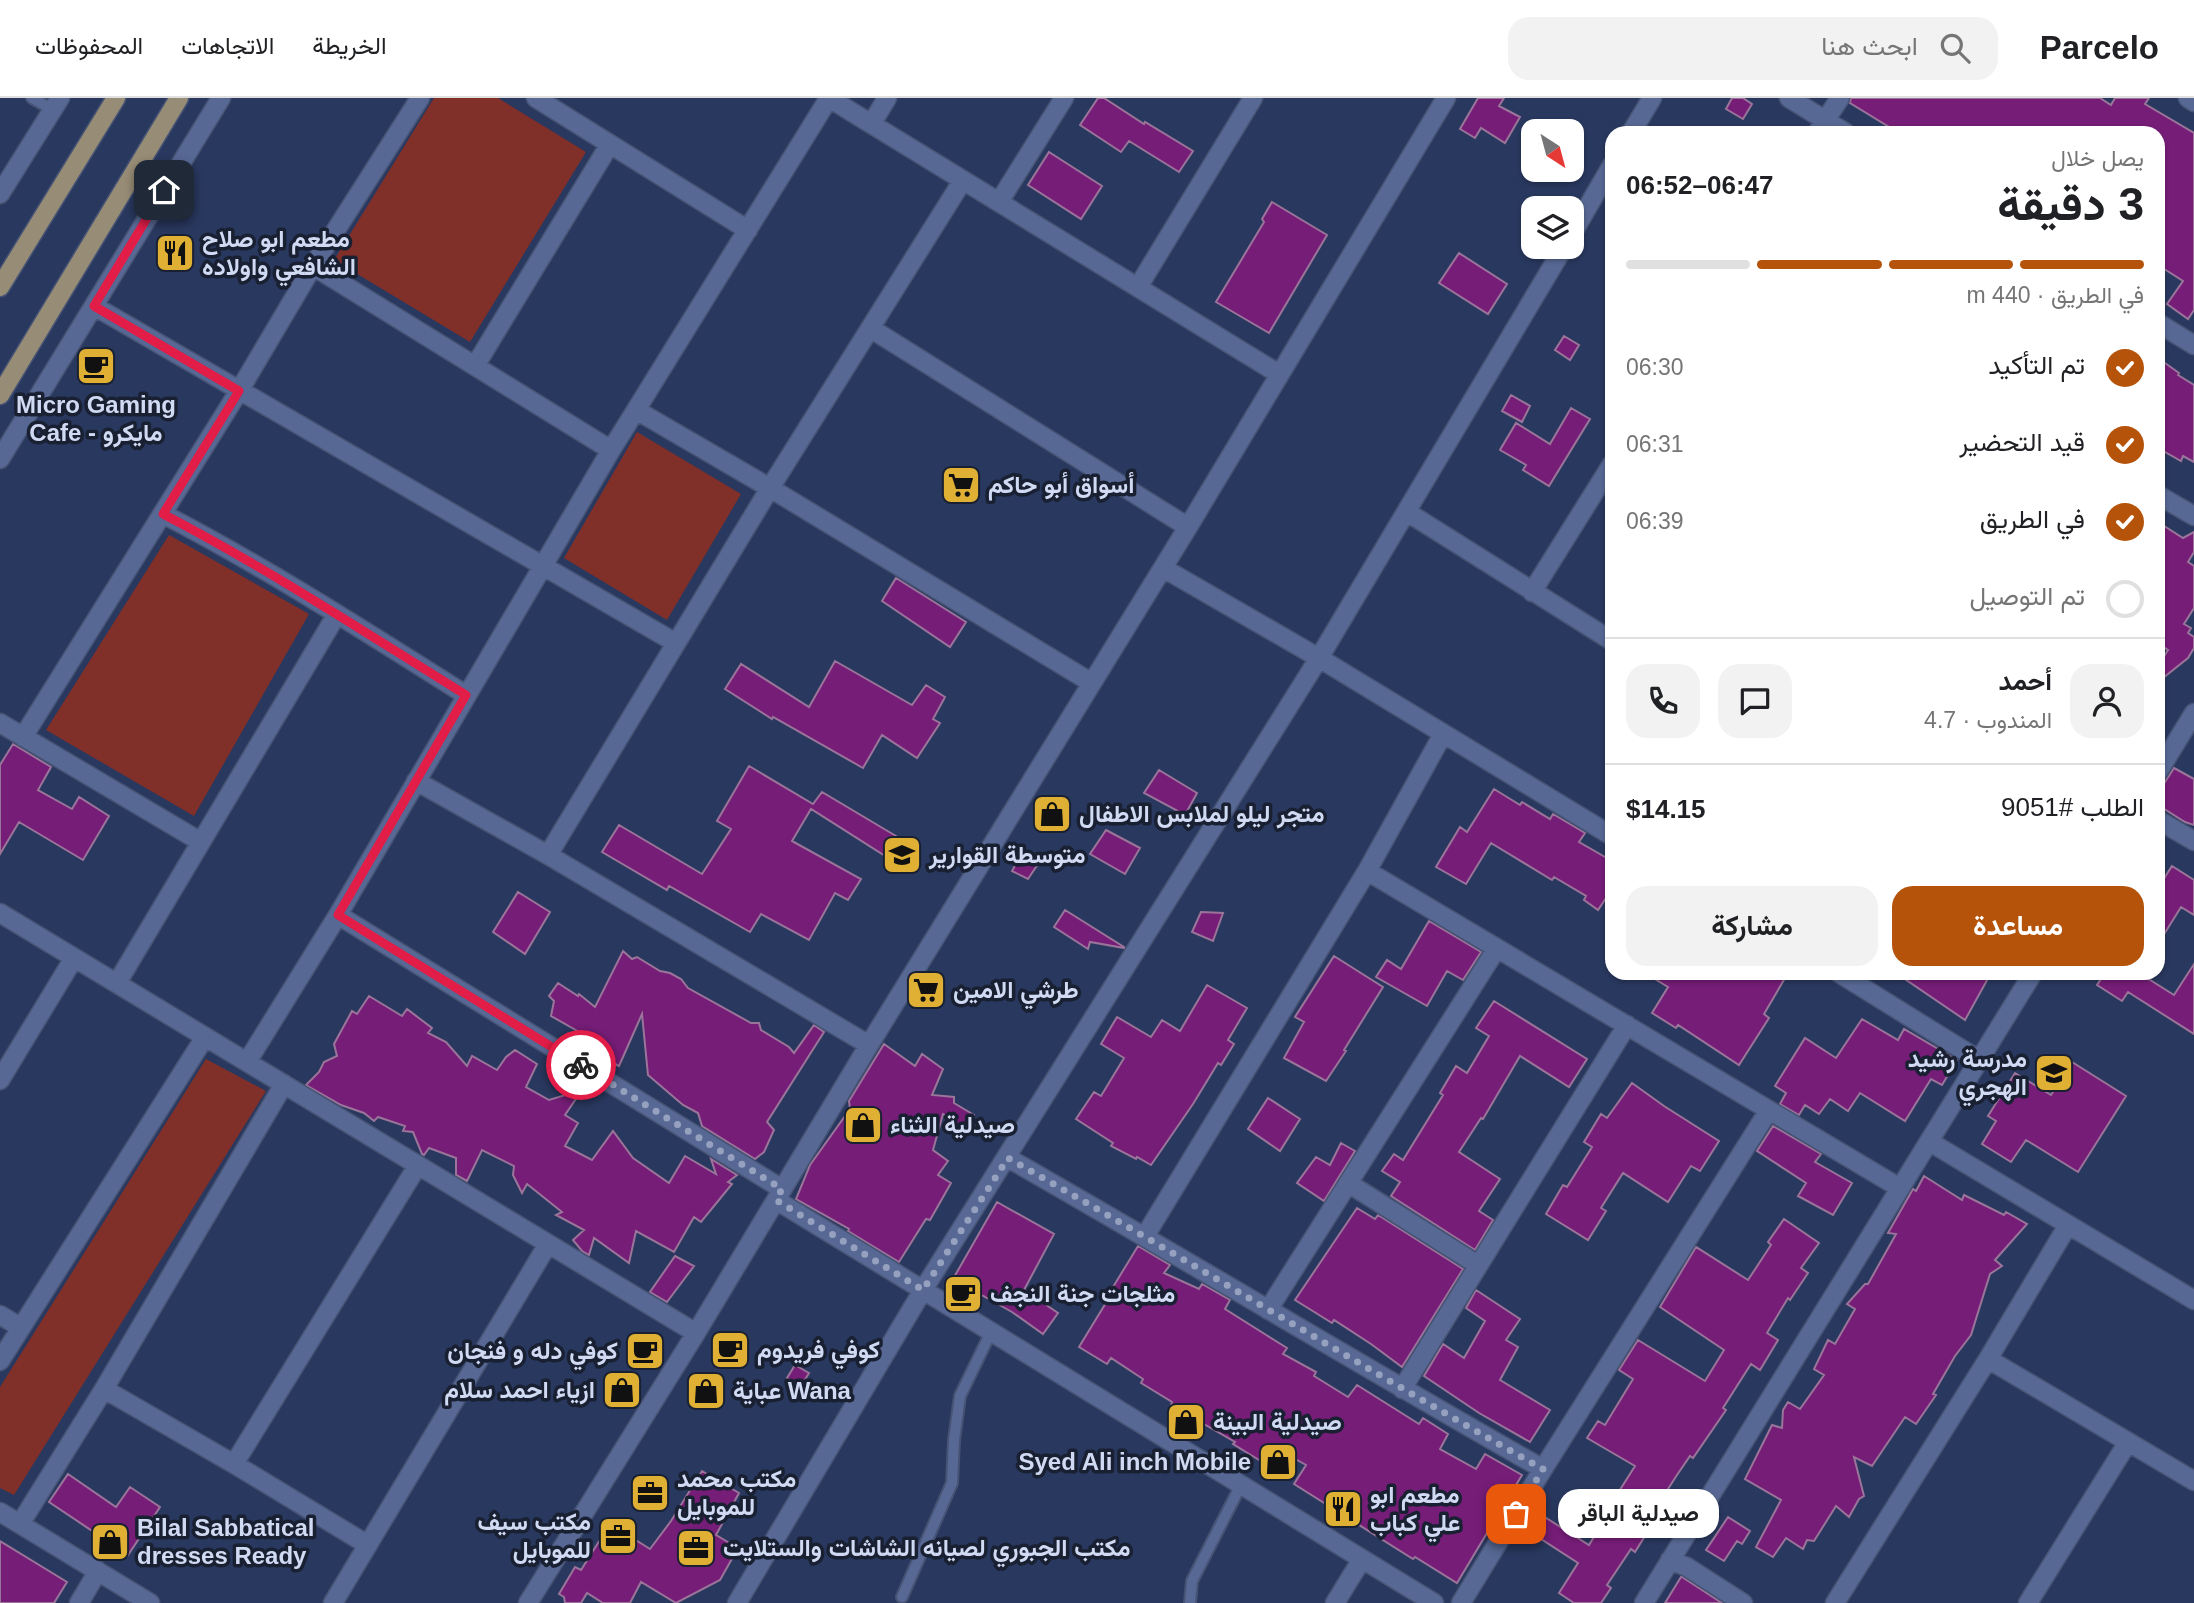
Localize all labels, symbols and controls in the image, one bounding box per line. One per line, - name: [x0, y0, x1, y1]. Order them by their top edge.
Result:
- search box: [1508, 17, 1998, 80]
- icon: search: [1936, 29, 1974, 67]
- text: Parcelo: [2040, 29, 2159, 66]
- text: ابحث هنا: [1821, 31, 1918, 61]
- text: المحفوظات: [35, 32, 143, 59]
- text: الاتجاهات: [181, 32, 274, 59]
- text: الخريطة: [312, 32, 387, 59]
- north arrow: [1521, 119, 1584, 182]
- map controls: [1521, 119, 1584, 259]
- text: يصل خلال: [2051, 145, 2144, 171]
- pin: [134, 160, 194, 220]
- text: 06:47–06:52: [1626, 170, 1773, 200]
- icon: home: [145, 171, 183, 209]
- text: 3 دقيقة: [1997, 178, 2144, 230]
- button: layers: [1521, 196, 1584, 259]
- place label: مطعم ابو صلاح الشافعي واولاده: [202, 225, 356, 287]
- restaurant icon: مطعم ابو صلاح الشافعي واولاده: [154, 232, 196, 274]
- text: في الطريق · 440 m: [1967, 282, 2144, 308]
- cafe icon: Micro Gaming Cafe - مايكرو: [75, 345, 117, 387]
- icon: check: [2106, 349, 2144, 387]
- text: تم التأكيد: [1988, 350, 2085, 380]
- text: 06:30: [1626, 354, 1684, 380]
- place label: Micro Gaming Cafe - مايكرو: [16, 391, 176, 448]
- icon: check: [2106, 426, 2144, 464]
- text: قيد التحضير: [1959, 427, 2085, 457]
- text: 06:31: [1626, 431, 1684, 457]
- supermarket icon: أسواق أبو حاكم: [940, 464, 982, 506]
- place label: أسواق أبو حاكم: [988, 471, 1134, 501]
- icon: check: [2106, 503, 2144, 541]
- text: في الطريق: [1980, 504, 2085, 534]
- text: 06:39: [1626, 508, 1684, 534]
- text: تم التوصيل: [1969, 581, 2085, 611]
- button: phone: [1626, 664, 1700, 738]
- button: chat: [1718, 664, 1792, 738]
- button: person: [2070, 664, 2144, 738]
- text: أحمد: [1999, 666, 2052, 696]
- text: المندوب · 4.7: [1924, 707, 2052, 733]
- text: الطلب #9051: [2001, 792, 2144, 822]
- shop icon: متجر ليلو لملابس الاطفال: [1031, 793, 1073, 835]
- text: $14.15: [1626, 794, 1706, 824]
- place label: متجر ليلو لملابس الاطفال: [1079, 800, 1325, 829]
- school or university icon: متوسطة القوارير: [881, 834, 923, 876]
- place label: متوسطة القوارير: [928, 841, 1085, 870]
- button: مشاركة: [1626, 886, 1878, 966]
- button: مساعدة: [1892, 886, 2144, 966]
- supermarket icon: طرشي الامين: [905, 969, 947, 1011]
- place label: طرشي الامين: [953, 976, 1079, 1010]
- courier: [546, 1030, 616, 1100]
- place label: مدرسة رشيد الهجري: [1908, 1045, 2027, 1107]
- icon: bike: [562, 1046, 600, 1084]
- school or university icon: مدرسة رشيد الهجري: [2033, 1052, 2075, 1094]
- shop icon: صيدلية الثناء: [842, 1104, 884, 1146]
- place label: صيدلية الثناء: [890, 1111, 1015, 1139]
- cafe icon: مثلجات جنة النجف: [942, 1273, 984, 1315]
- place label: مثلجات جنة النجف: [990, 1280, 1175, 1308]
- cafe icon: كوفي فريدوم: [709, 1329, 751, 1371]
- cafe icon: كوفي دله و فنجان: [624, 1330, 666, 1372]
- place label: كوفي فريدوم: [757, 1336, 880, 1370]
- place label: كوفي دله و فنجان: [447, 1337, 618, 1371]
- shop icon: ازياء احمد سلام: [601, 1369, 643, 1411]
- shop icon: عباية Wana: [685, 1370, 727, 1412]
- place label: ازياء احمد سلام: [444, 1376, 595, 1406]
- place label: عباية Wana: [733, 1377, 852, 1405]
- shop icon: صيدلية البينة: [1165, 1401, 1207, 1443]
- place label: صيدلية البينة: [1213, 1408, 1342, 1436]
- shop icon: Syed Ali inch Mobile: [1257, 1441, 1299, 1483]
- place label: Syed Ali inch Mobile: [1019, 1448, 1251, 1475]
- place label: مكتب محمد للموبايل: [677, 1465, 796, 1522]
- office icon: مكتب محمد للموبايل: [629, 1472, 671, 1514]
- place label: مطعم ابو علي كباب: [1370, 1481, 1460, 1543]
- pin: [1486, 1484, 1546, 1544]
- restaurant icon: مطعم ابو علي كباب: [1322, 1488, 1364, 1530]
- callout: صيدلية الباقر: [1558, 1490, 1719, 1538]
- icon: bag: [1497, 1495, 1535, 1533]
- text: صيدلية الباقر: [1578, 1500, 1699, 1526]
- place label: مكتب سيف للموبايل: [478, 1508, 591, 1565]
- place label: Bilal Sabbatical dresses Ready: [137, 1514, 314, 1569]
- office icon: مكتب سيف للموبايل: [597, 1515, 639, 1557]
- shop icon: Bilal Sabbatical dresses Ready: [89, 1521, 131, 1563]
- office icon: مكتب الجبوري لصيانه الشاشات والستلايت: [675, 1527, 717, 1569]
- place label: مكتب الجبوري لصيانه الشاشات والستلايت: [723, 1534, 1131, 1568]

